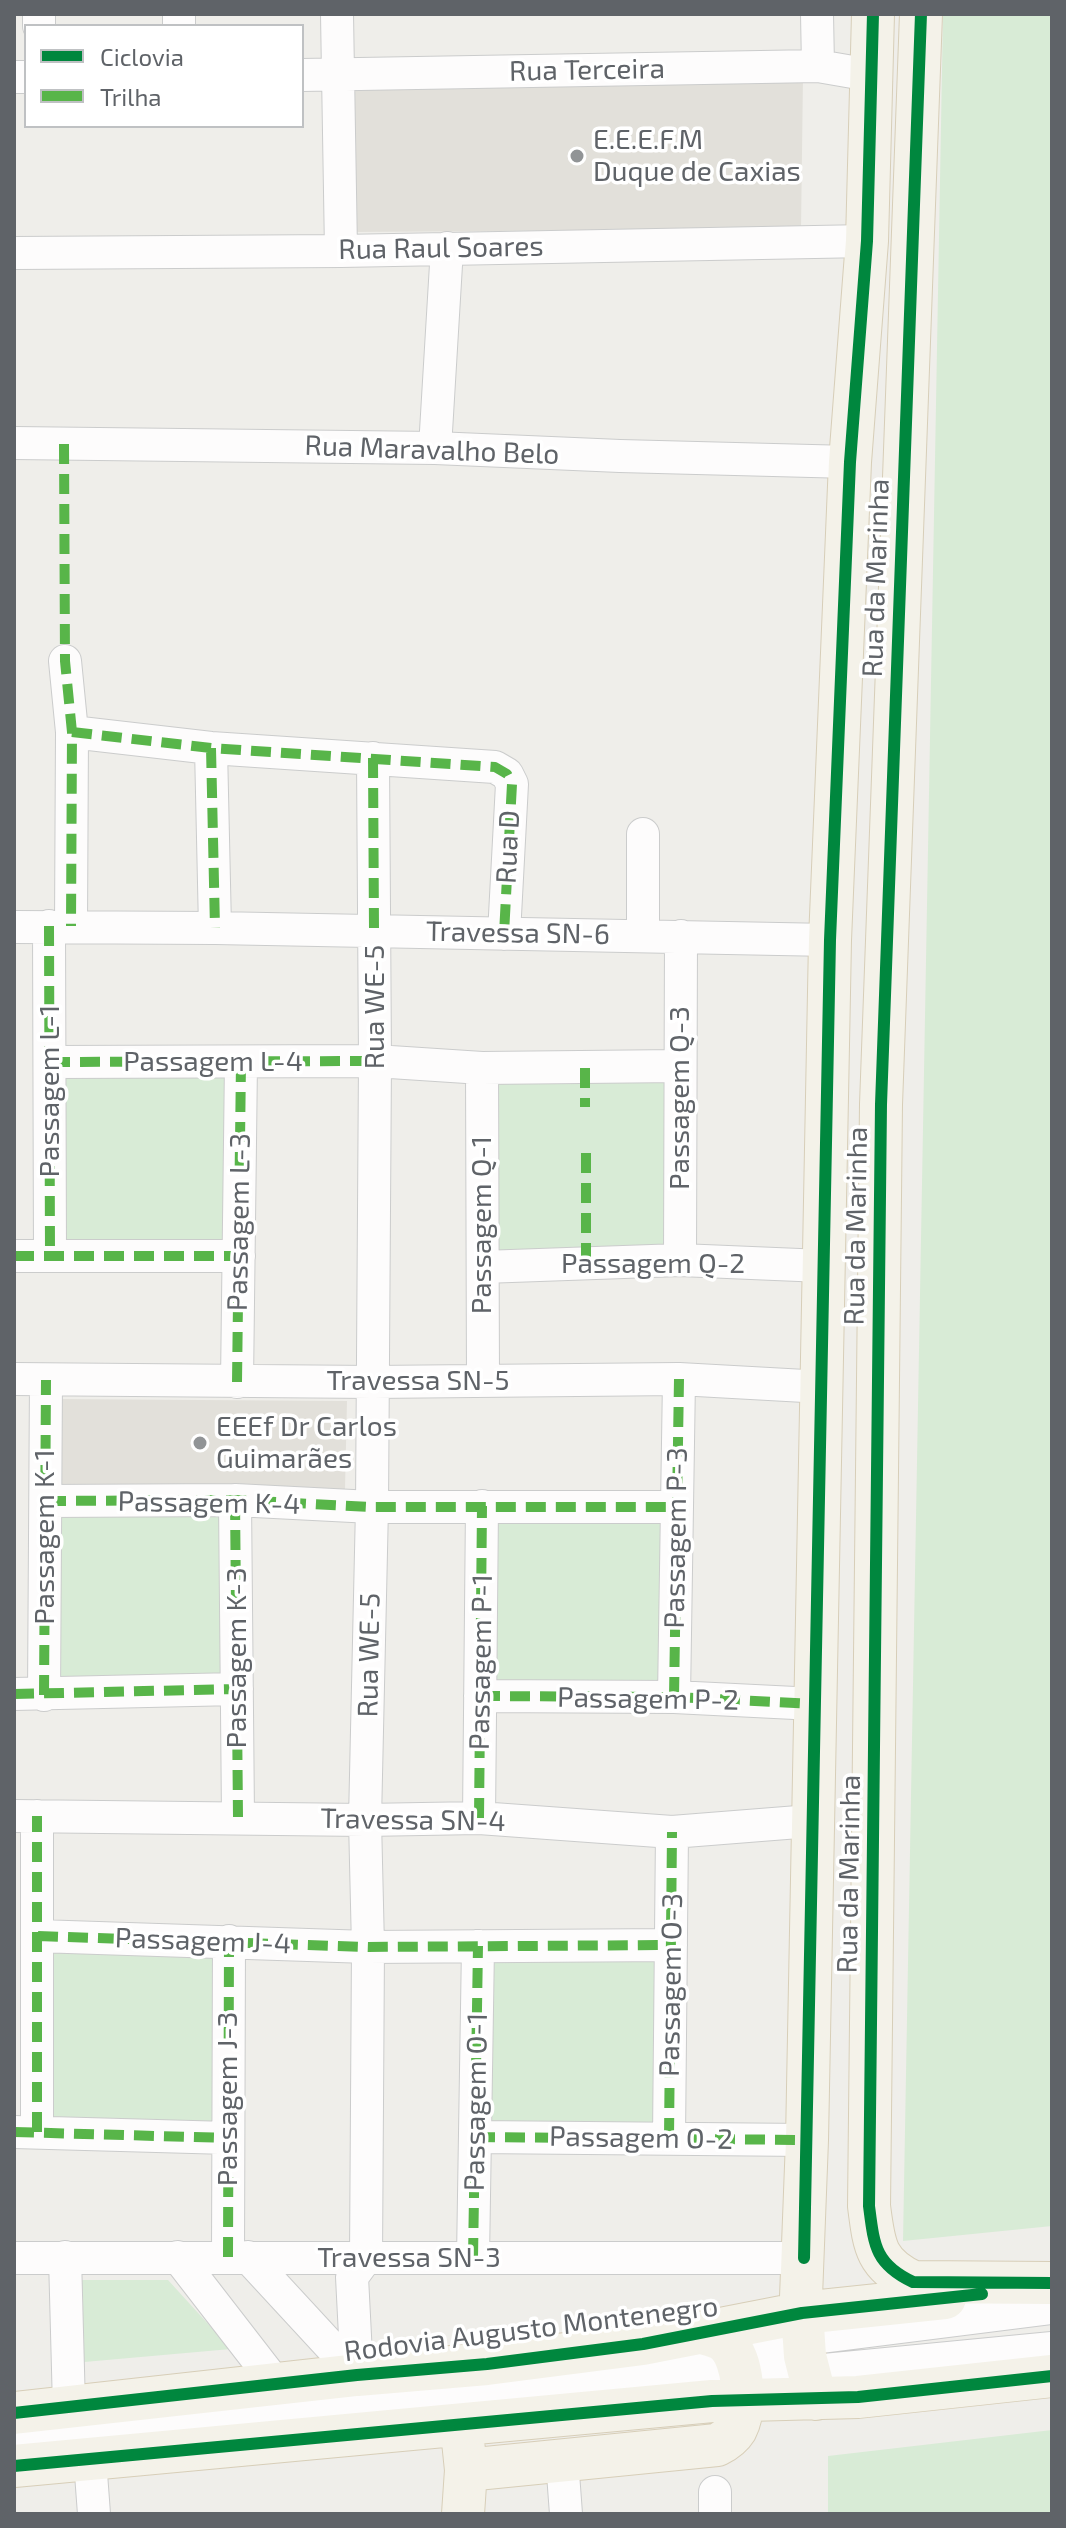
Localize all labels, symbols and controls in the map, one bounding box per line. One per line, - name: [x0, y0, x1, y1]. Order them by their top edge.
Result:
- legend: [24, 24, 304, 128]
- text: Ciclovia: [100, 42, 184, 71]
- street label: Rua Terceira: [509, 52, 665, 88]
- text: Trilha: [100, 82, 162, 111]
- place label: E.E.E.F.M Duque de Caxias: [593, 123, 801, 189]
- marker: E.E.E.F.M Duque de Caxias: [568, 147, 586, 165]
- street label: Rua Raul Soares: [338, 229, 544, 267]
- street label: Rua Maravalho Belo: [304, 429, 560, 471]
- street label: Rua da Marinha: [856, 478, 896, 678]
- street label: Rua D: [489, 809, 527, 885]
- street label: Travessa SN-6: [426, 915, 610, 951]
- street label: Rua WE-5: [358, 945, 392, 1069]
- street label: Passagem L-1: [33, 1005, 67, 1177]
- street label: Passagem Q-3: [663, 1006, 697, 1190]
- street label: Passagem L-4: [123, 1045, 303, 1079]
- street label: Rua da Marinha: [837, 1126, 875, 1326]
- street label: Passagem L-3: [221, 1133, 257, 1311]
- street label: Passagem Q-1: [465, 1136, 499, 1314]
- street label: Passagem Q-2: [561, 1247, 745, 1281]
- street label: Travessa SN-5: [326, 1364, 510, 1398]
- place label: EEEf Dr Carlos Guimarães: [216, 1410, 397, 1476]
- marker: EEEf Dr Carlos Guimarães: [191, 1434, 209, 1452]
- street label: Passagem P-3: [658, 1447, 694, 1629]
- street label: Passagem K-1: [28, 1449, 62, 1625]
- street label: Passagem K-4: [117, 1485, 301, 1521]
- street label: Passagem K-3: [220, 1567, 254, 1749]
- street label: Passagem P-1: [463, 1574, 499, 1750]
- street label: Rua WE-5: [351, 1592, 387, 1718]
- street label: Passagem P-2: [557, 1681, 739, 1717]
- street label: Rua da Marinha: [830, 1774, 868, 1974]
- street label: Travessa SN-4: [320, 1802, 506, 1838]
- street label: Passagem O-3: [653, 1893, 689, 2077]
- street label: Passagem J-4: [114, 1921, 292, 1961]
- street label: Passagem J-3: [211, 2012, 245, 2186]
- street label: Passagem O-1: [458, 2012, 494, 2192]
- street label: Passagem O-2: [549, 2120, 733, 2156]
- street label: Travessa SN-3: [317, 2241, 501, 2275]
- street label: Rodovia Augusto Montenegro: [342, 2289, 720, 2369]

